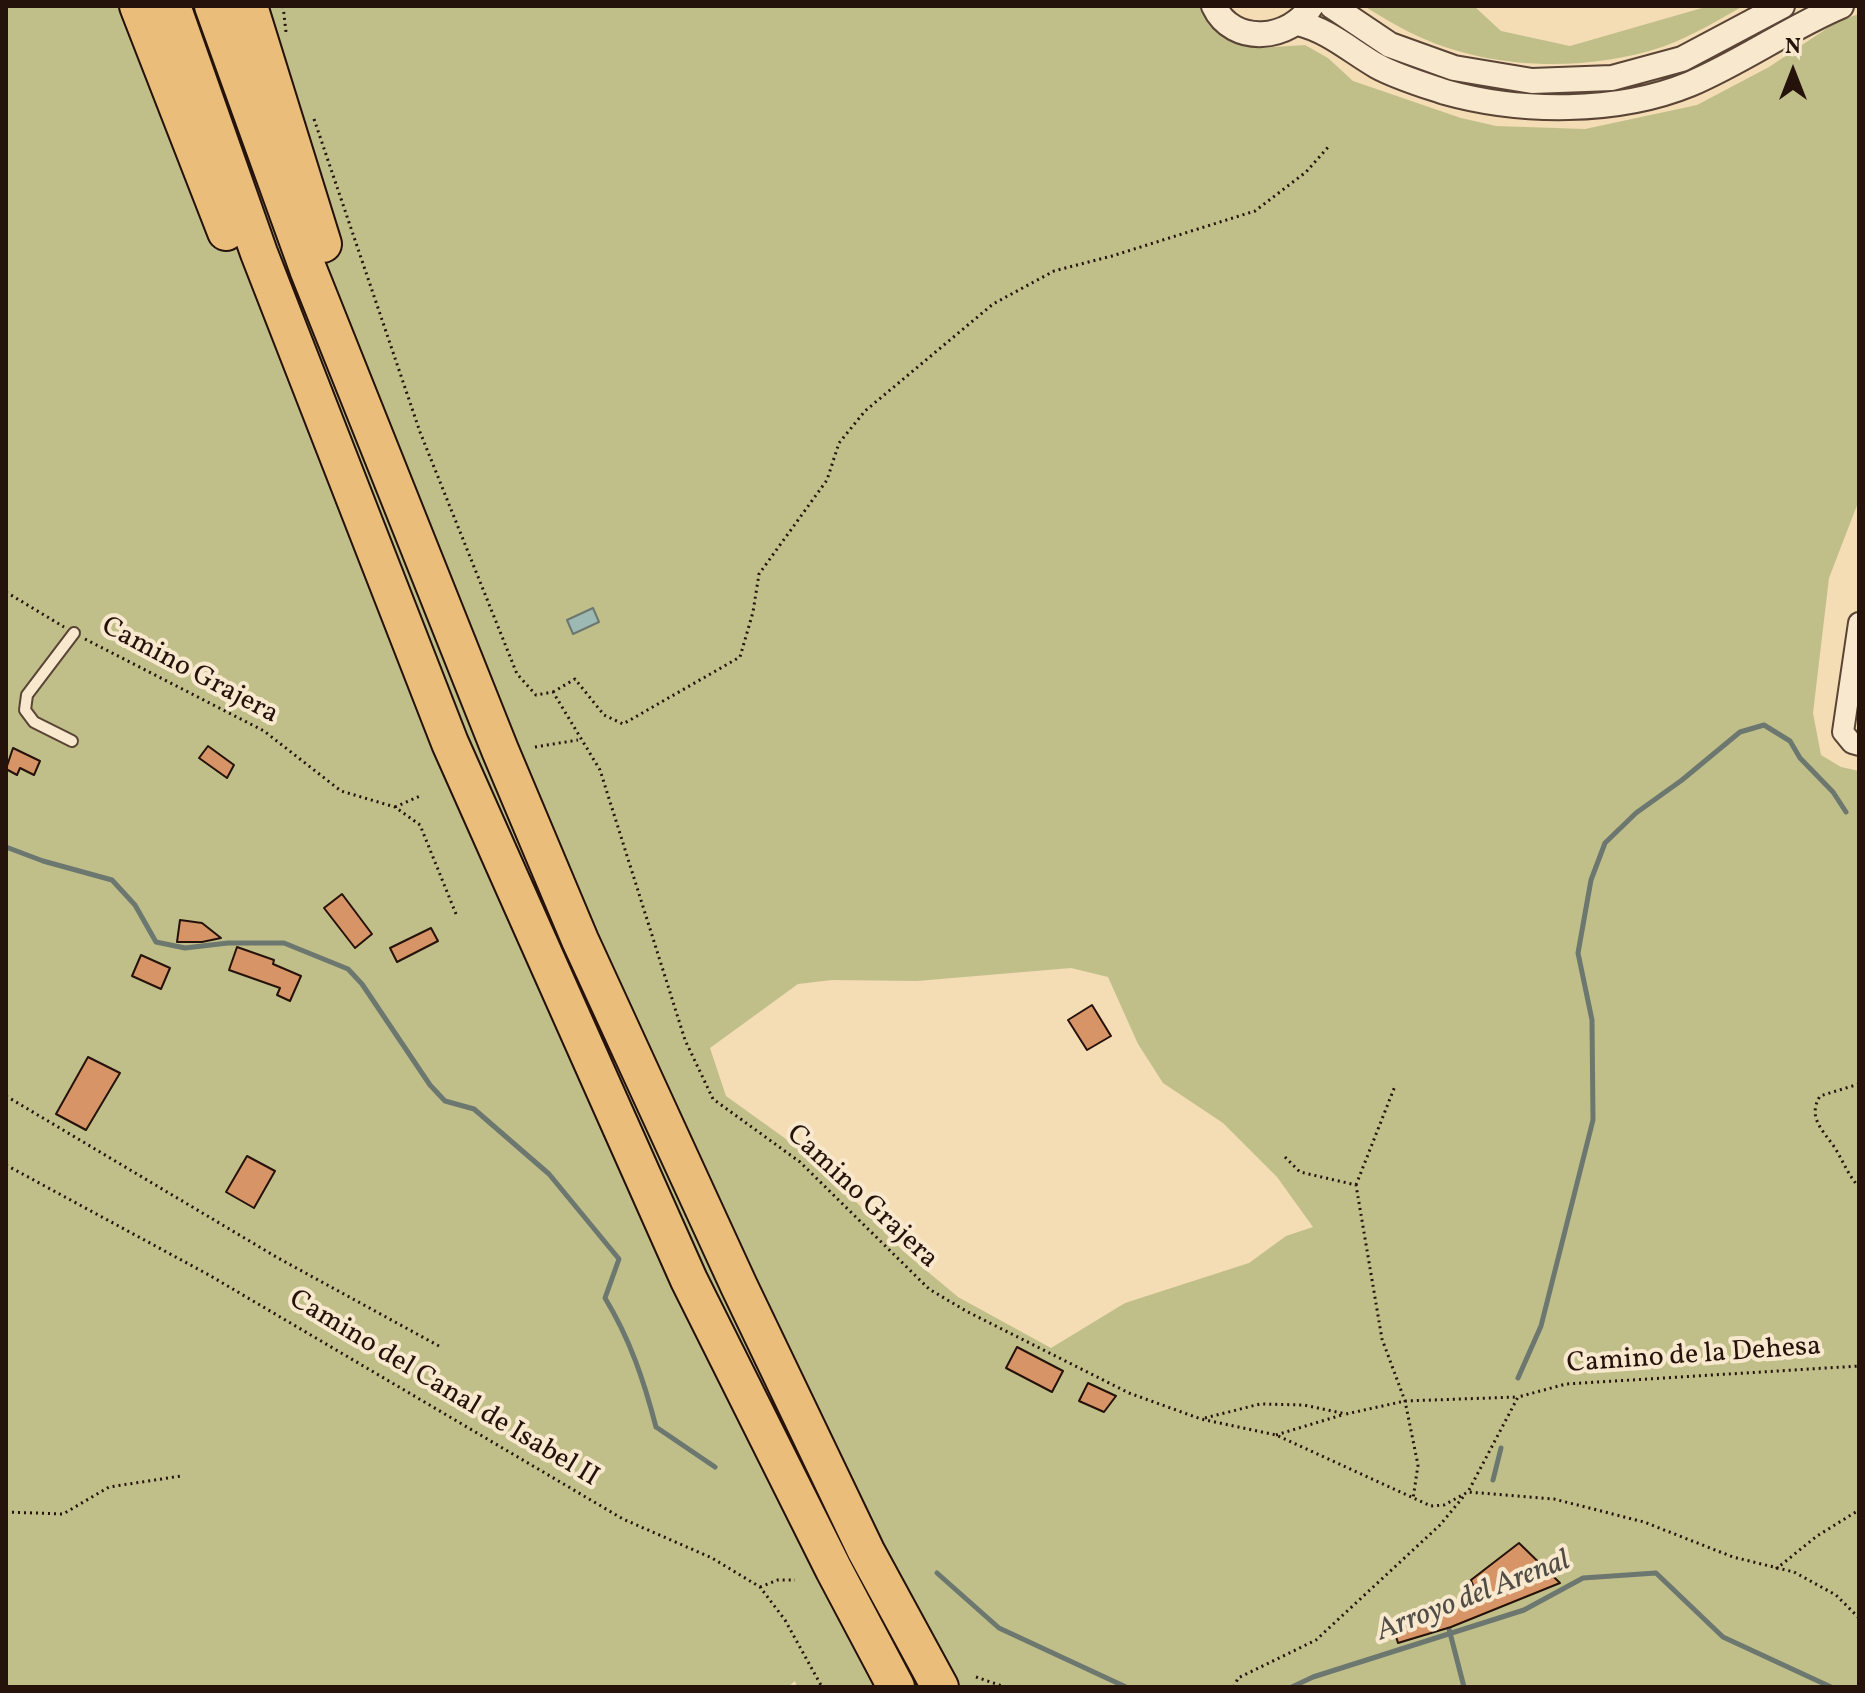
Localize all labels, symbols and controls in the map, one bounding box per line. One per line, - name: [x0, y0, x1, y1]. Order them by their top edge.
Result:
- north arrow: [1753, 32, 1833, 112]
- text: N: [1785, 32, 1801, 63]
- street label: Camino Grajera: [95, 611, 283, 733]
- street label: Camino Grajera: [778, 1119, 944, 1277]
- street label: Camino del Canal de Isabel II: [282, 1284, 604, 1496]
- street label: Camino de la Dehesa: [1566, 1331, 1822, 1383]
- water label: Arroyo del Arenal: [1372, 1545, 1576, 1651]

